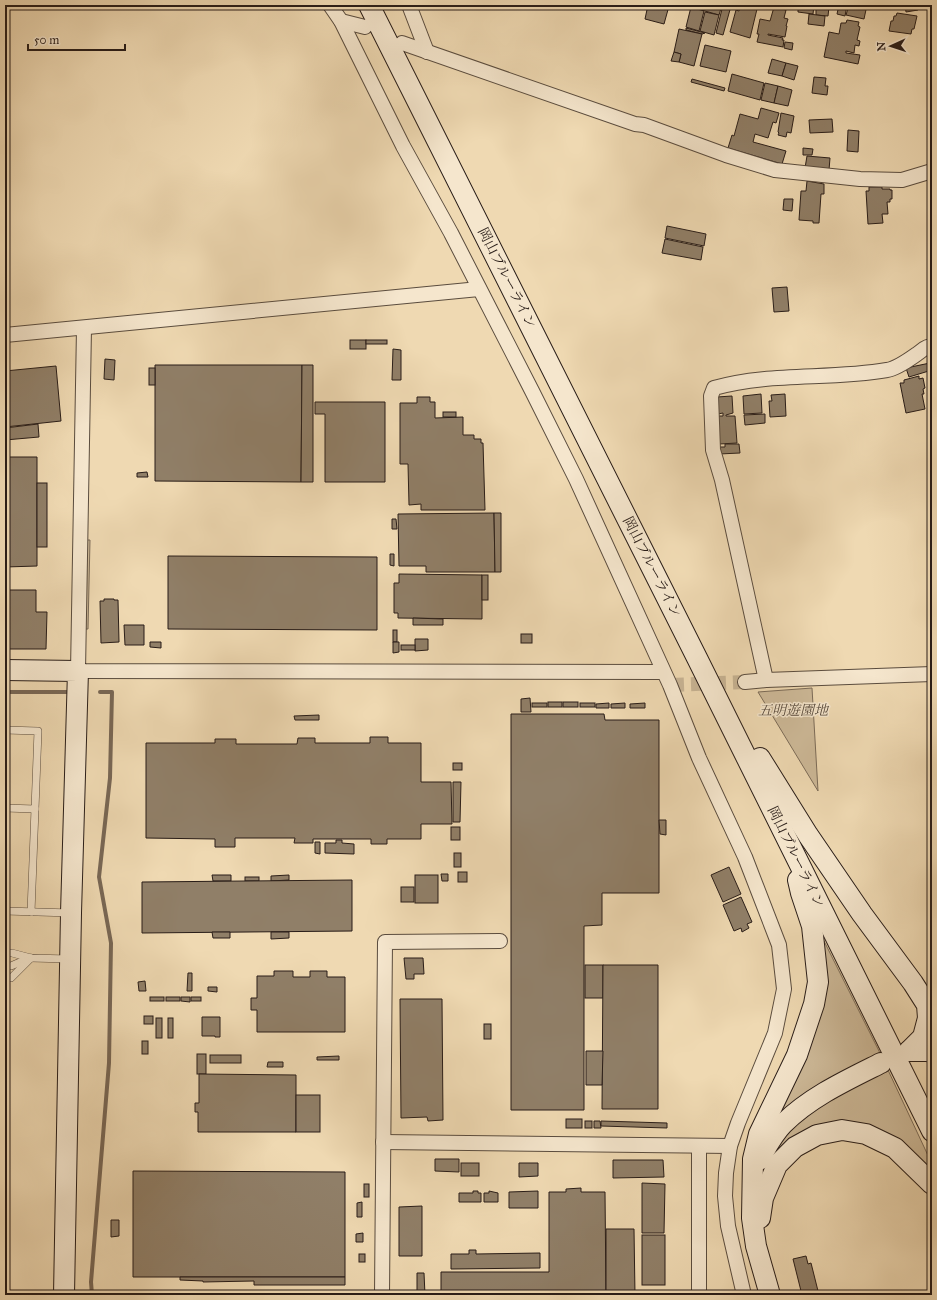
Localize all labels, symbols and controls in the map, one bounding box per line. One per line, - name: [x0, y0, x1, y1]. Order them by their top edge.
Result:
- scale bar: [28, 26, 125, 52]
- north arrow: [871, 26, 911, 66]
- text: 50 m: [34, 33, 59, 47]
- text: N: [875, 41, 888, 52]
- street label: 岡山ブルーライン: [474, 225, 540, 331]
- street label: 岡山ブルーライン: [619, 514, 685, 620]
- park label: 五明遊園地: [758, 702, 830, 719]
- street label: 岡山ブルーライン: [764, 803, 828, 911]

